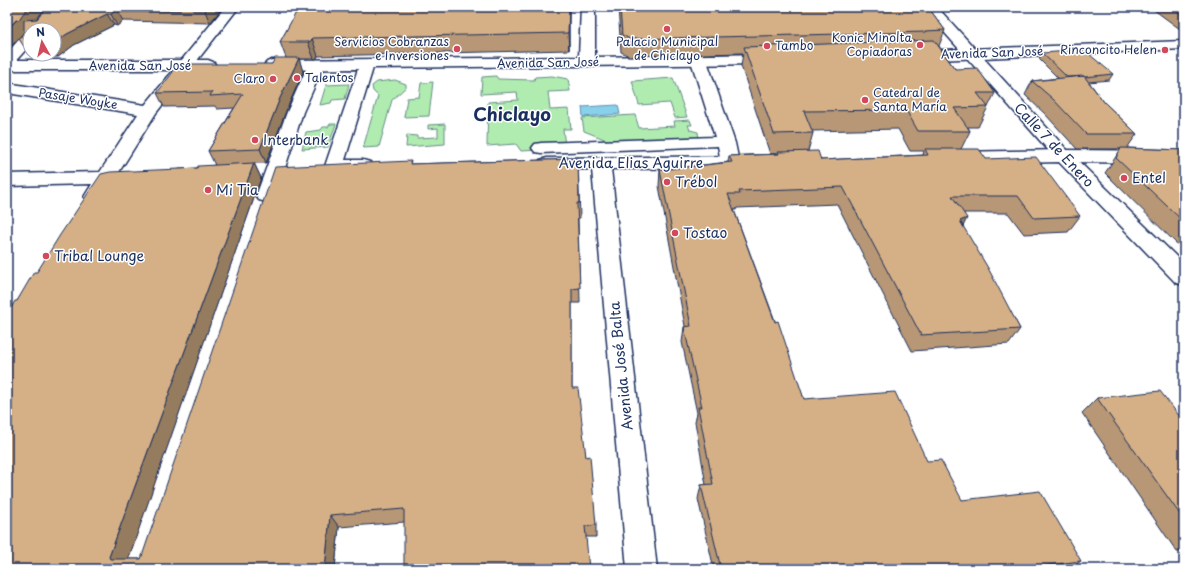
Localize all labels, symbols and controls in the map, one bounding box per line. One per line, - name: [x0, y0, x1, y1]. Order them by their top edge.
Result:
- north arrow: [22, 22, 62, 62]
- text: N: [35, 23, 46, 41]
- marker: Palacio Municipal de Chiclayo: [662, 24, 672, 34]
- place label: Konic Minolta Copiadoras: [832, 28, 913, 60]
- place label: Servicios Cobranzas e Inversiones: [334, 32, 450, 64]
- place label: Palacio Municipal de Chiclayo: [616, 32, 718, 64]
- place label: Tambo: [775, 36, 814, 54]
- marker: Konic Minolta Copiadoras: [915, 40, 925, 50]
- place label: Rinconcito Helen: [1060, 40, 1157, 58]
- marker: Tambo: [762, 41, 772, 51]
- street label: Avenida San José: [941, 41, 1043, 63]
- marker: Servicios Cobranzas e Inversiones: [452, 44, 462, 54]
- marker: Rinconcito Helen: [1160, 45, 1170, 55]
- street label: Avenida San José: [497, 52, 599, 72]
- street label: Avenida San José: [89, 56, 191, 74]
- place label: Talentos: [305, 68, 354, 86]
- place label: Claro: [233, 69, 265, 87]
- marker: Talentos: [292, 73, 302, 83]
- marker: Claro: [268, 74, 278, 84]
- street label: Pasaje Woyke: [37, 83, 119, 113]
- place label: Catedral de Santa María: [873, 83, 947, 115]
- marker: Catedral de Santa María: [860, 95, 870, 105]
- street label: Calle 7 de Enero: [1010, 98, 1099, 192]
- district label: Chiclayo: [473, 100, 551, 127]
- place label: Interbank: [263, 129, 329, 150]
- marker: Interbank: [250, 135, 260, 145]
- street label: Avenida Elias Aguirre: [559, 152, 703, 173]
- place label: Entel: [1132, 167, 1166, 188]
- place label: Trébol: [675, 171, 717, 192]
- marker: Entel: [1119, 173, 1129, 183]
- marker: Trébol: [662, 177, 672, 187]
- place label: Mi Tia: [216, 179, 259, 200]
- marker: Mi Tia: [203, 185, 213, 195]
- place label: Tostao: [683, 222, 727, 243]
- marker: Tostao: [670, 228, 680, 238]
- place label: Tribal Lounge: [54, 245, 145, 266]
- marker: Tribal Lounge: [41, 251, 51, 261]
- street label: Avenida José Balta: [603, 300, 638, 431]

